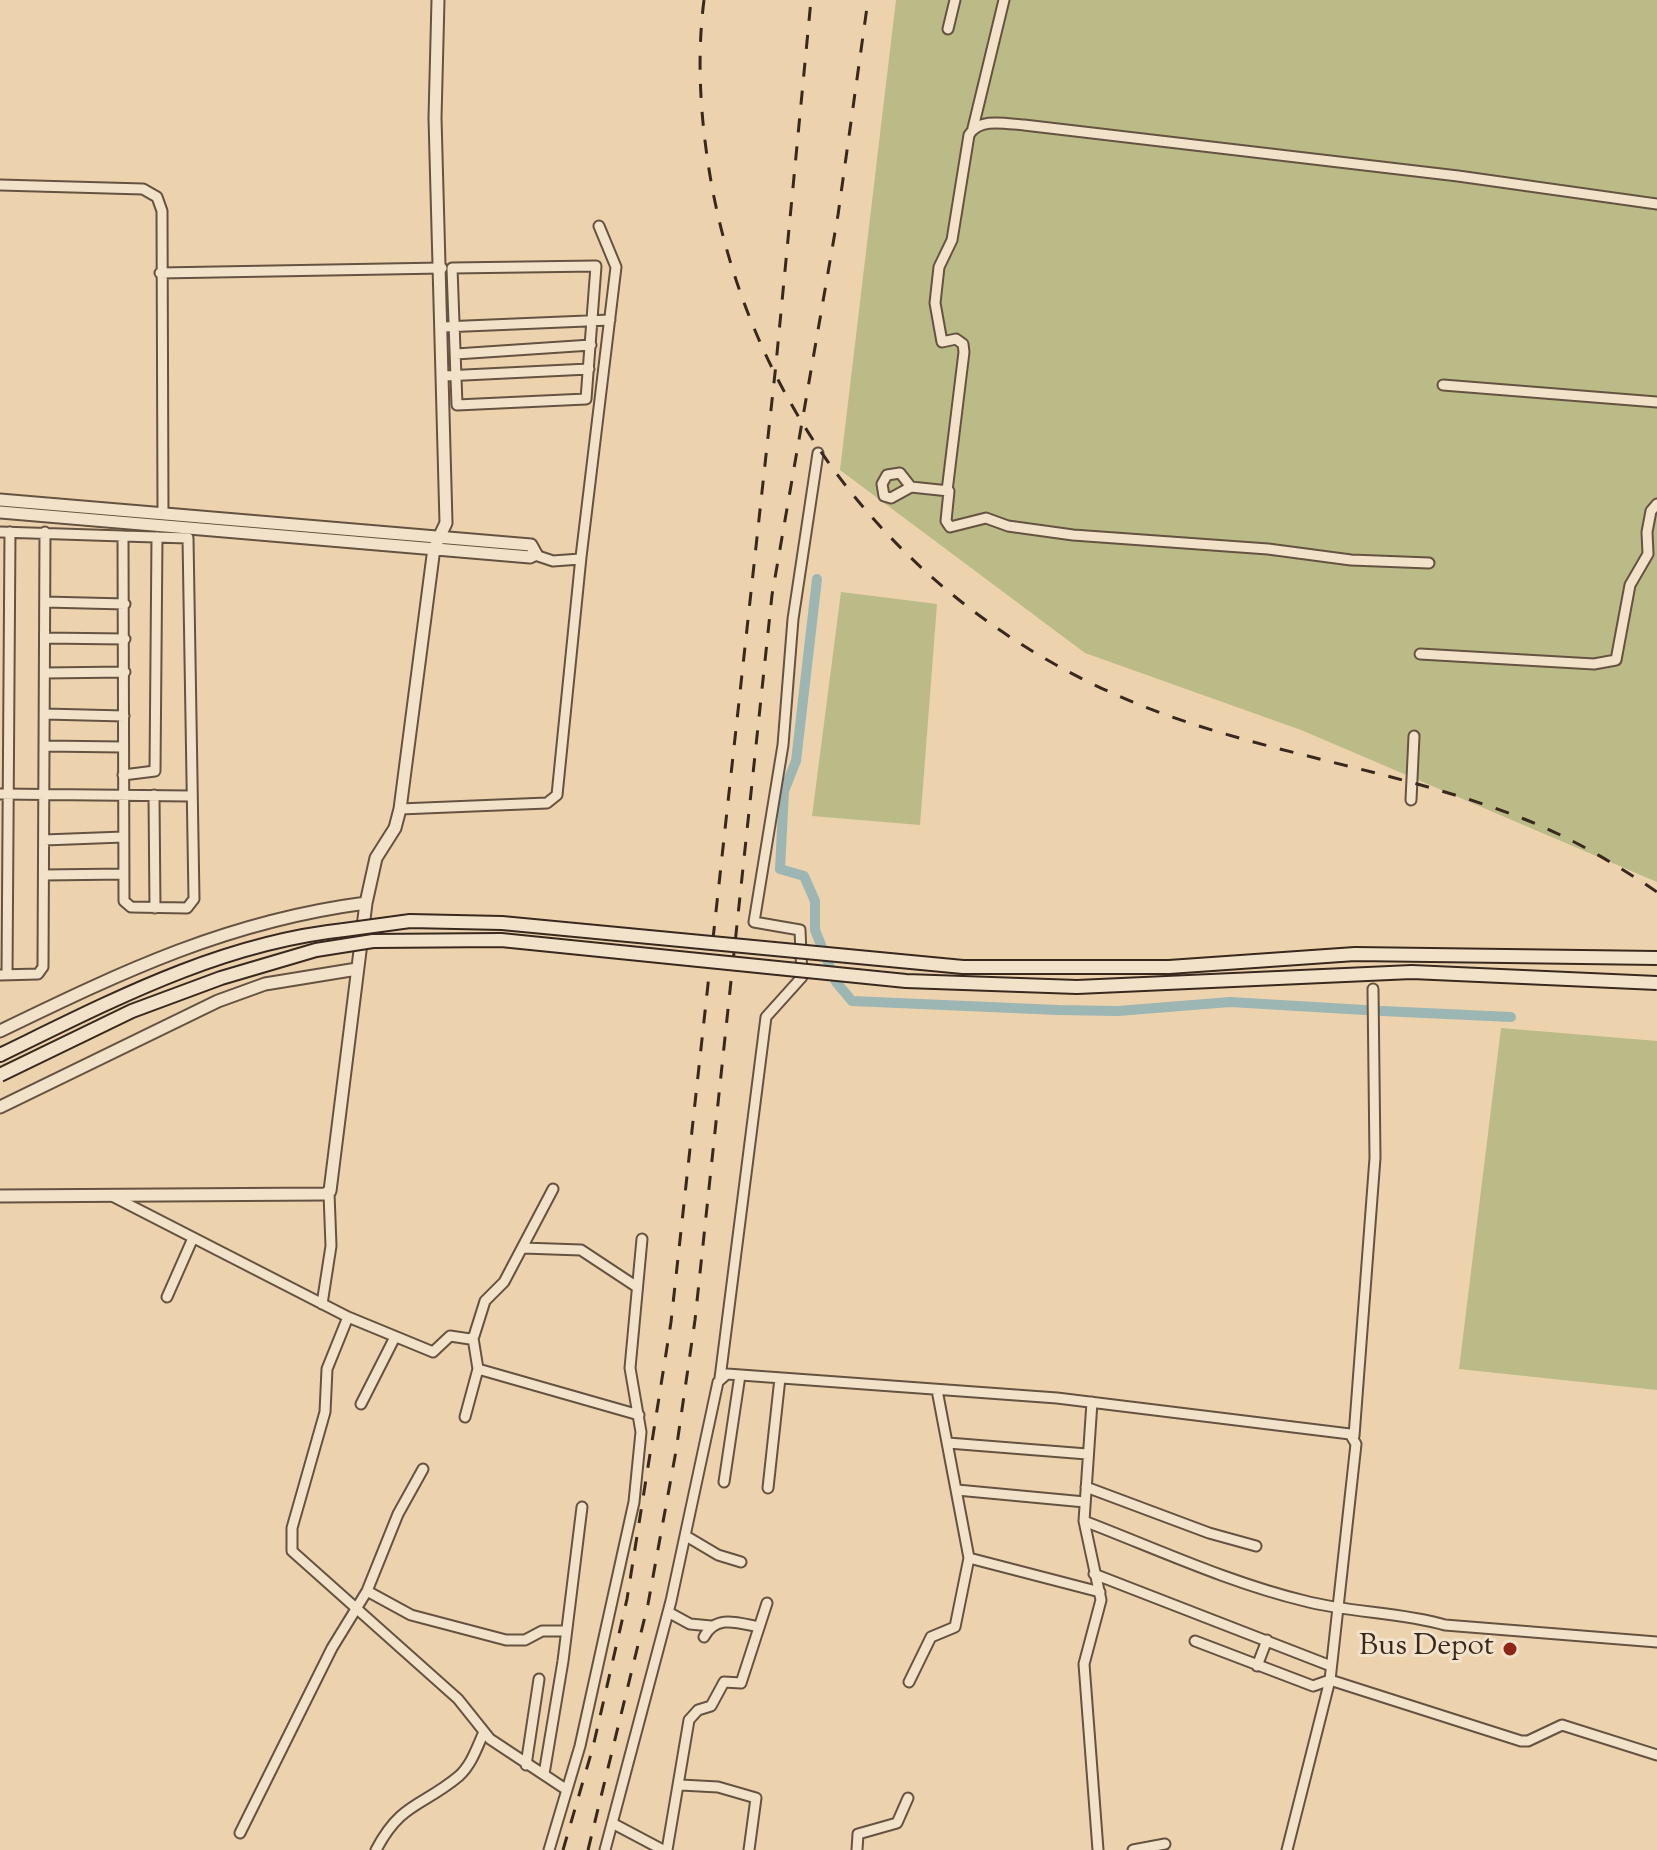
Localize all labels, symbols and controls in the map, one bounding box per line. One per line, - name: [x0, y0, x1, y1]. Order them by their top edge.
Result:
- place label: Bus Depot: [1359, 1631, 1494, 1667]
- marker: Bus Depot: [1501, 1640, 1519, 1658]

